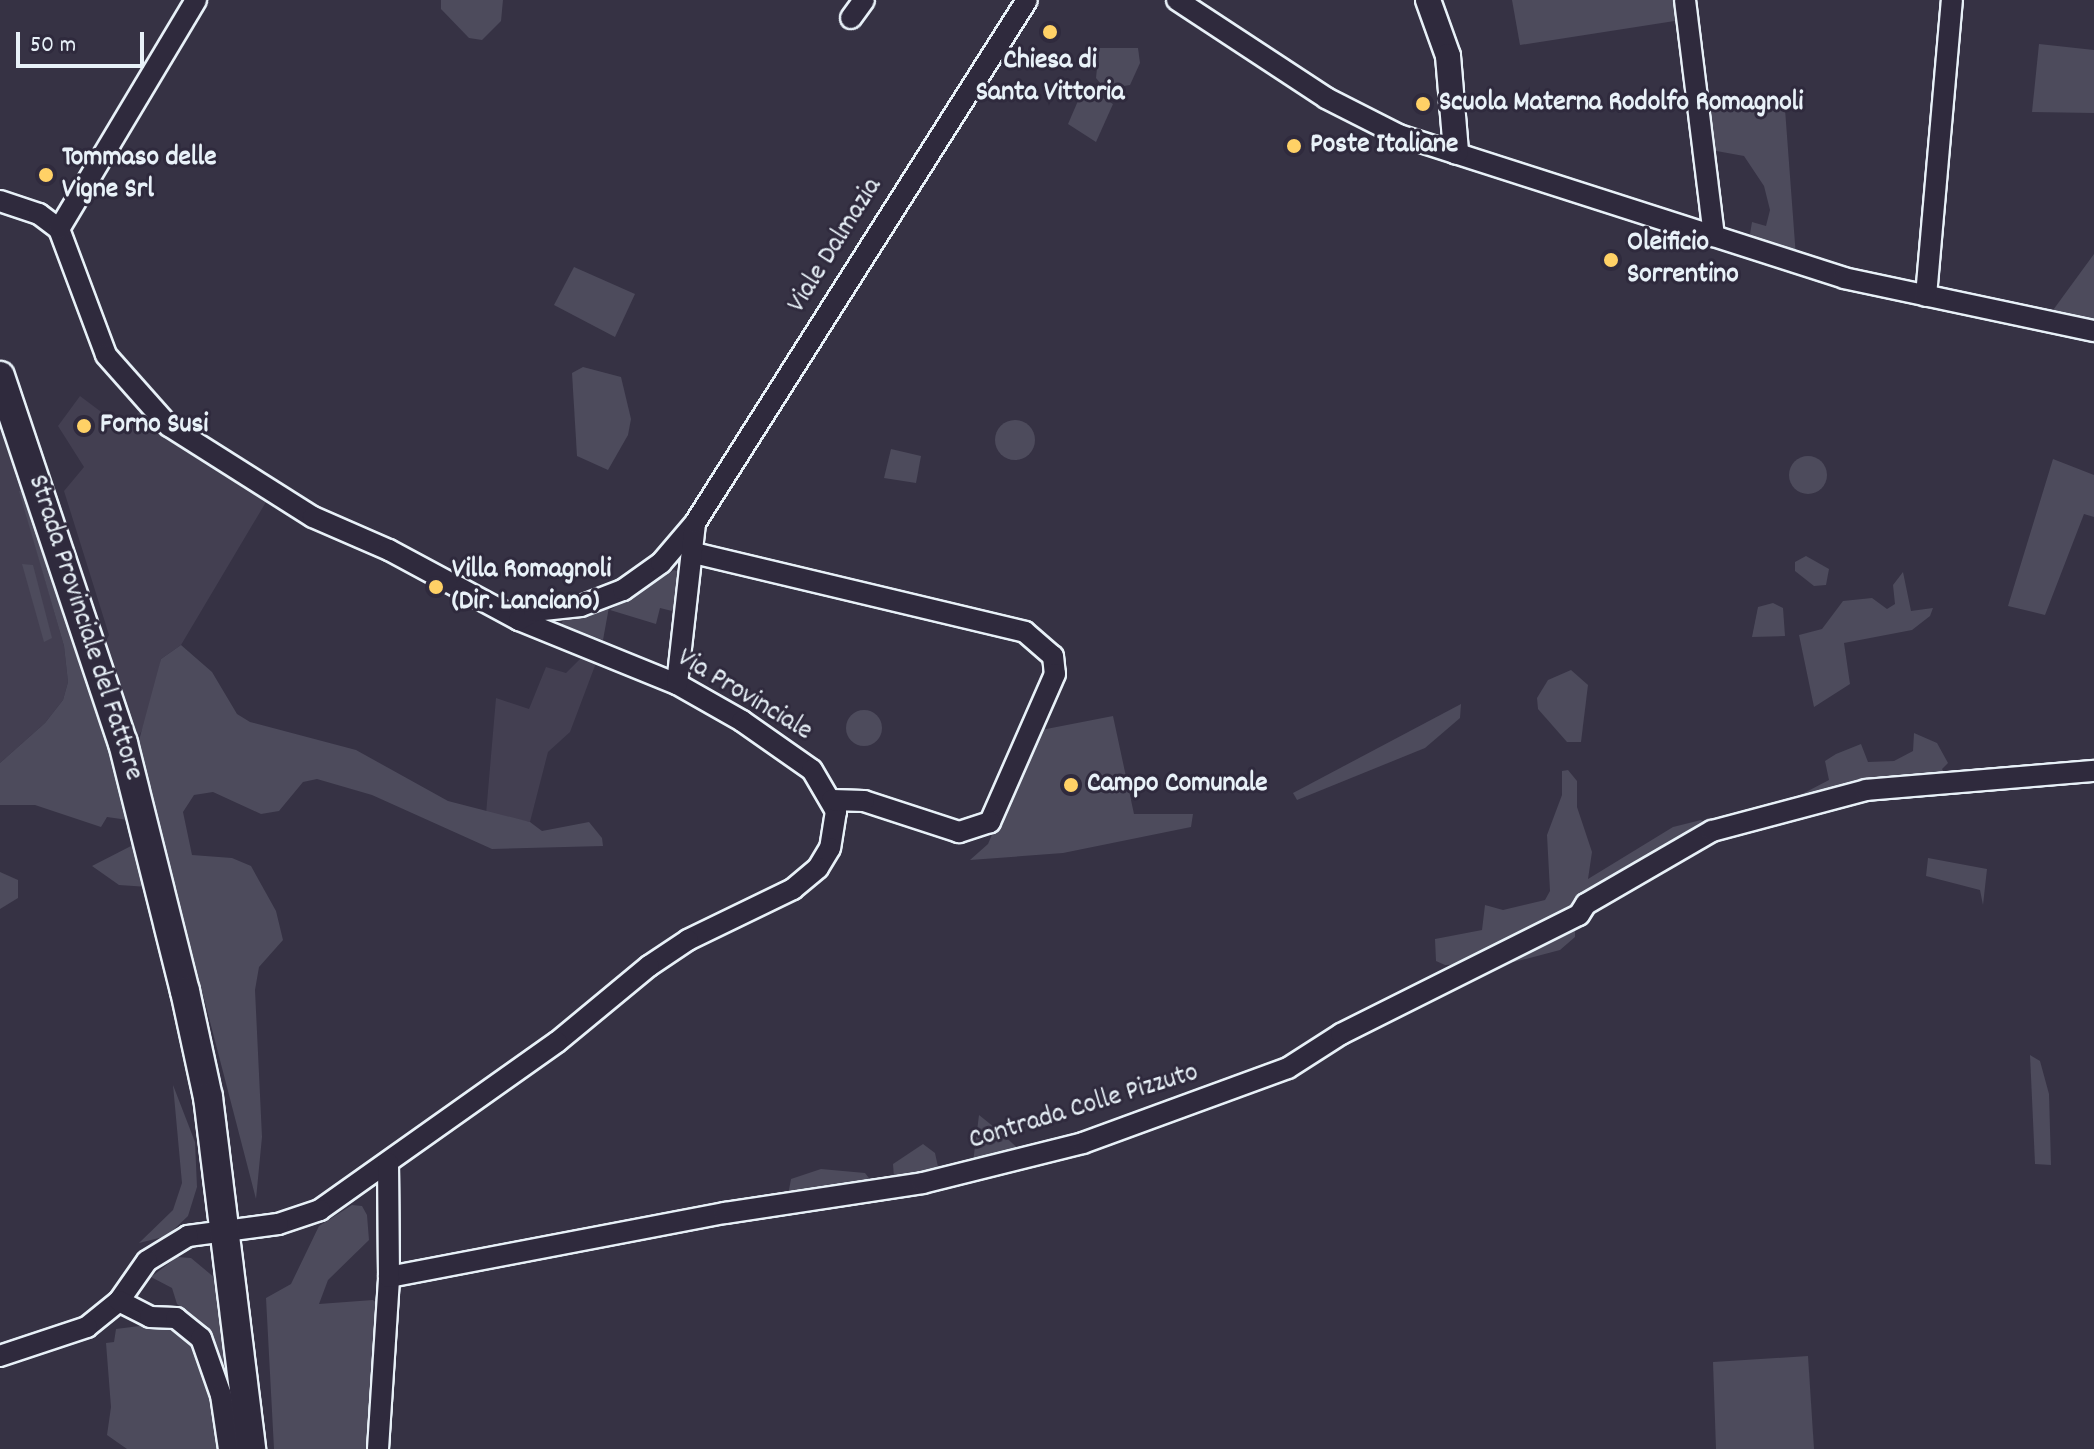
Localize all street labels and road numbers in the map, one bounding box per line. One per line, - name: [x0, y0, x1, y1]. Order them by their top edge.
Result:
- street label: Viale Dalmazia: [781, 172, 891, 320]
- street label: Strada Provinciale del Fattore: [19, 471, 149, 785]
- street label: Via Provinciale: [670, 642, 818, 750]
- street label: Contrada Colle Pizzuto: [965, 1057, 1203, 1159]

